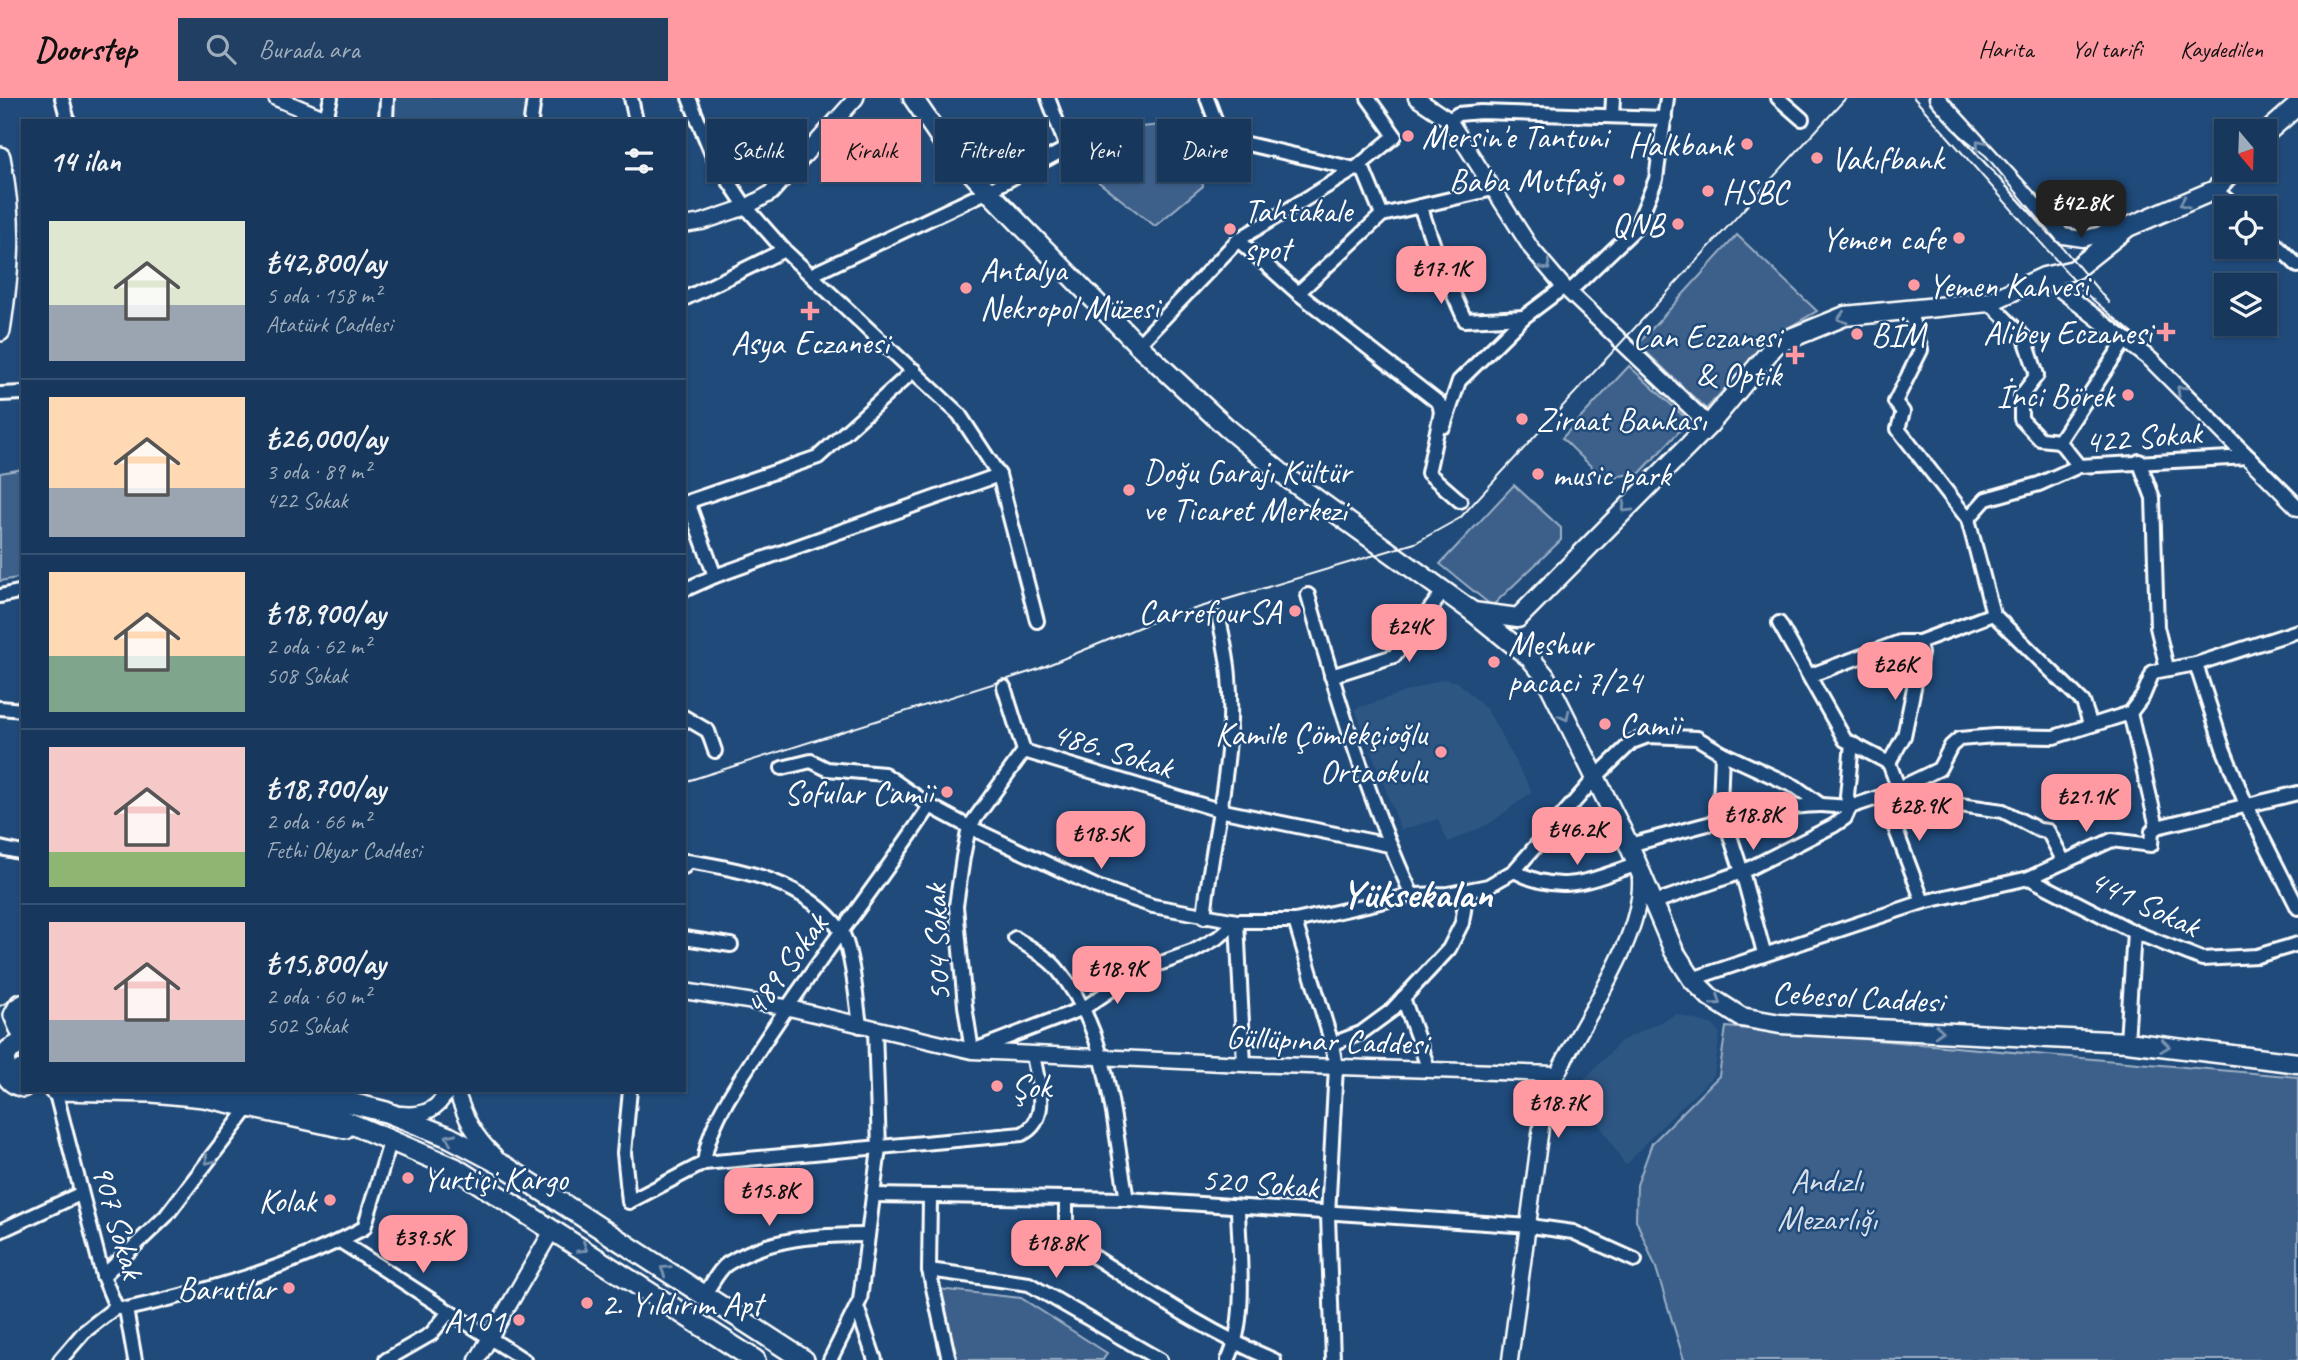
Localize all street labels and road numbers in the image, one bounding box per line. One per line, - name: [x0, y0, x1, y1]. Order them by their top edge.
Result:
- street label: 422 Sokak: [2083, 411, 2205, 463]
- street label: 486. Sokak: [1047, 712, 1180, 789]
- street label: 441 Sokak: [2083, 859, 2208, 948]
- street label: 504 Sokak: [914, 882, 960, 1002]
- street label: 489 Sokak: [734, 903, 838, 1024]
- street label: Cebesol Caddesi: [1771, 972, 1949, 1023]
- street label: Güllüpınar Caddesi: [1225, 1015, 1433, 1065]
- street label: 520 Sokak: [1200, 1158, 1322, 1208]
- street label: 907 Sokak: [82, 1159, 155, 1285]

